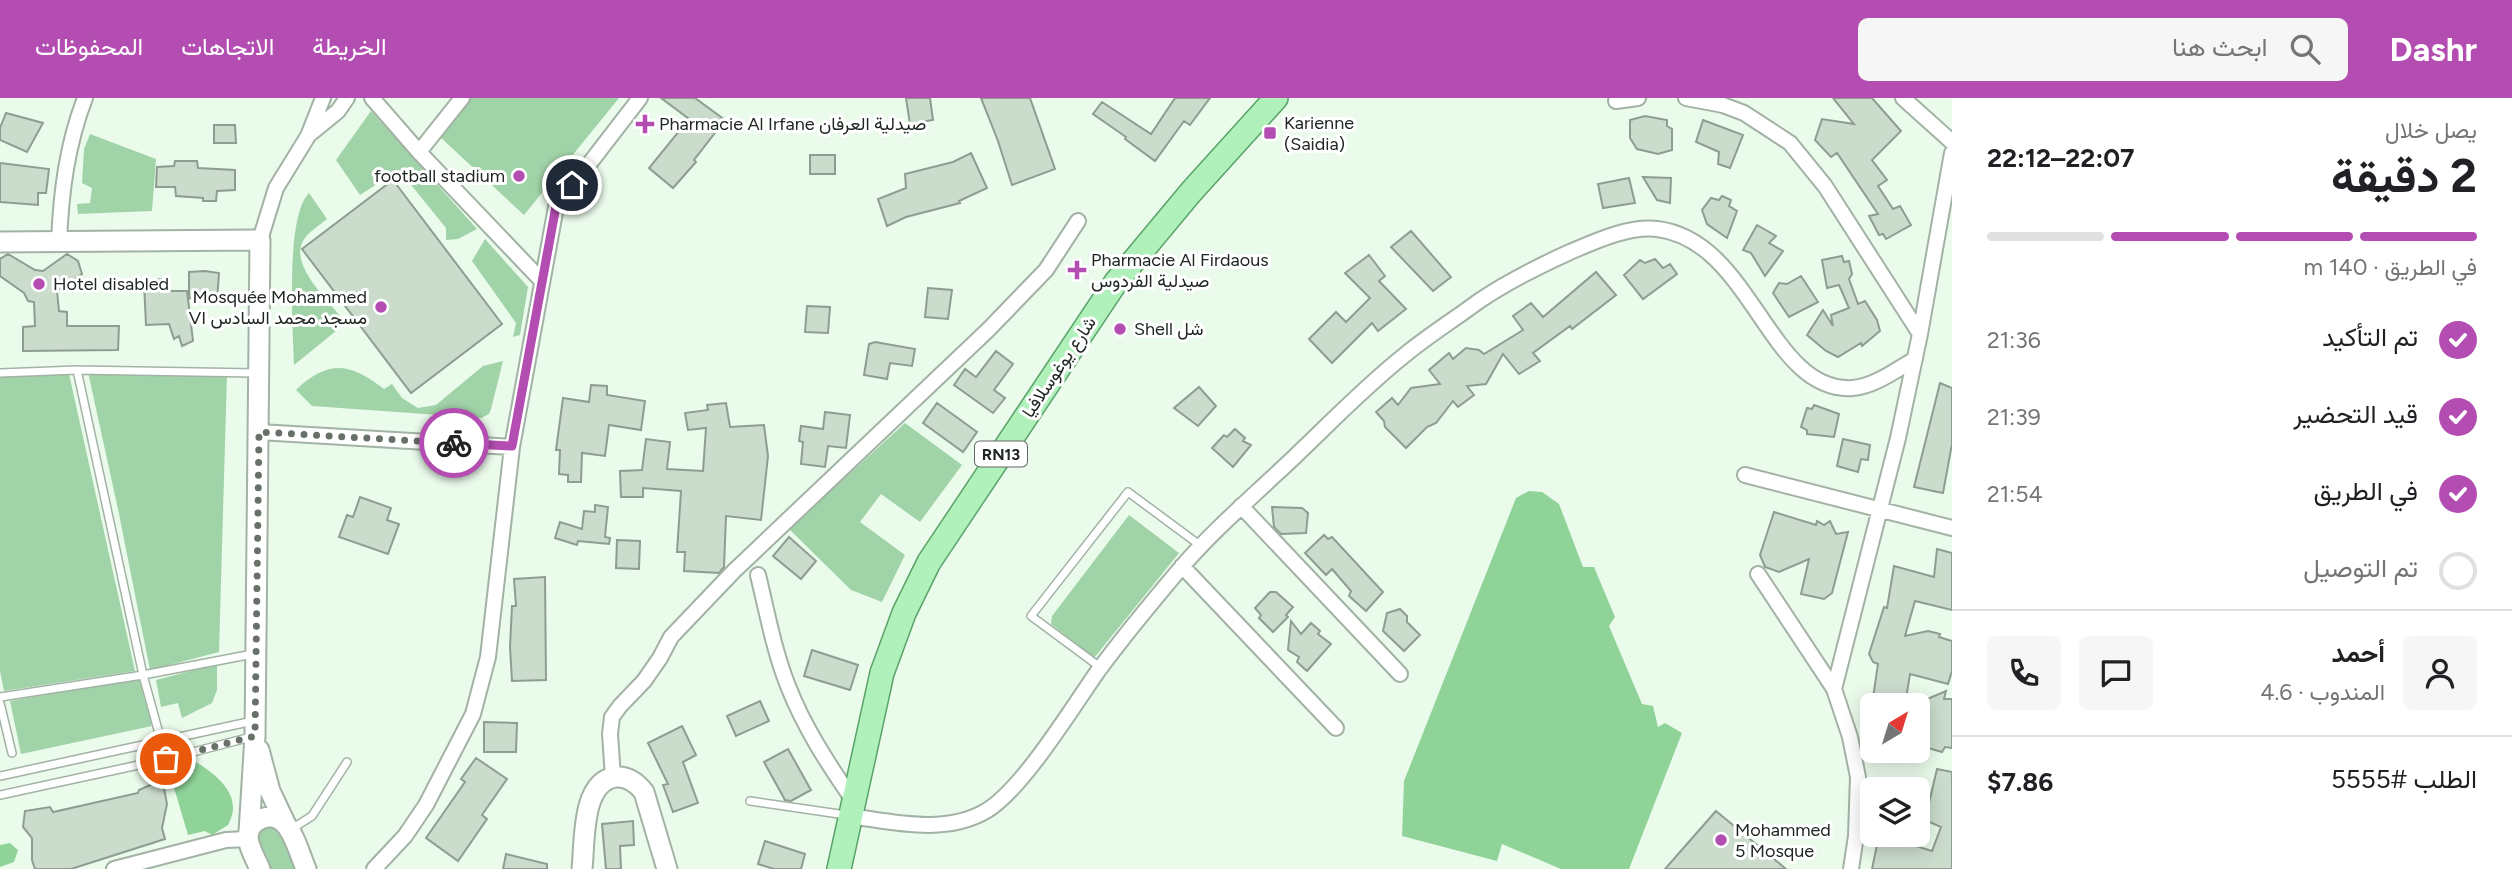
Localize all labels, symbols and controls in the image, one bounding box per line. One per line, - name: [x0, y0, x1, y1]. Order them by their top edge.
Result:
- search box: [1858, 18, 2348, 81]
- icon: search: [2286, 30, 2324, 68]
- text: Dashr: [2390, 30, 2477, 69]
- text: ابحث هنا: [2172, 31, 2268, 63]
- text: المحفوظات: [35, 32, 143, 61]
- text: الاتجاهات: [181, 32, 274, 61]
- text: الخريطة: [312, 32, 387, 61]
- place label: Karienne (Saidia): [1284, 112, 1354, 155]
- place label: Pharmacie Al Irfane صيدلية العرفان: [659, 113, 926, 135]
- marker: Pharmacie Al Irfane صيدلية العرفان: [637, 116, 653, 132]
- text: يصل خلال: [2385, 116, 2477, 144]
- marker: Karienne (Saidia): [1262, 125, 1278, 141]
- text: 22:07–22:12: [1987, 142, 2135, 174]
- text: 2 دقيقة: [2331, 148, 2477, 204]
- pin: [542, 155, 602, 215]
- place label: football stadium: [374, 165, 505, 187]
- icon: home: [553, 166, 591, 204]
- marker: football stadium: [511, 168, 527, 184]
- place label: Pharmacie Al Firdaous صيدلية الفردوس: [1091, 249, 1269, 292]
- text: في الطريق · 140 m: [2304, 253, 2477, 281]
- marker: Pharmacie Al Firdaous صيدلية الفردوس: [1069, 262, 1085, 278]
- place label: Hotel disabled: [53, 273, 169, 295]
- marker: Hotel disabled: [31, 276, 47, 292]
- place label: Mosquée Mohammed VI مسجد محمد السادس: [189, 286, 367, 329]
- marker: Mosquée Mohammed VI مسجد محمد السادس: [373, 299, 389, 315]
- street label: شارع يوغوسلافيا: [1017, 312, 1102, 422]
- place label: Shell شل: [1134, 318, 1204, 340]
- marker: Shell شل: [1112, 321, 1128, 337]
- text: تم التأكيد: [2322, 321, 2418, 353]
- icon: check: [2439, 321, 2477, 359]
- text: 21:36: [1987, 326, 2041, 354]
- text: قيد التحضير: [2293, 398, 2418, 430]
- icon: check: [2439, 398, 2477, 436]
- text: 21:39: [1987, 403, 2041, 431]
- courier: [419, 408, 489, 478]
- icon: bike: [435, 424, 473, 462]
- road number: RN13: [975, 442, 1027, 466]
- text: في الطريق: [2314, 475, 2418, 507]
- icon: check: [2439, 475, 2477, 513]
- text: 21:54: [1987, 480, 2043, 508]
- text: تم التوصيل: [2303, 552, 2418, 584]
- button: phone: [1987, 636, 2061, 710]
- button: chat: [2079, 636, 2153, 710]
- button: person: [2403, 636, 2477, 710]
- text: أحمد: [2332, 637, 2385, 669]
- text: المندوب · 4.6: [2260, 678, 2385, 706]
- north arrow: [1860, 693, 1930, 763]
- map controls: [1860, 693, 1930, 847]
- pin: [136, 729, 196, 789]
- icon: bag: [147, 740, 185, 778]
- text: الطلب #5555: [2331, 763, 2477, 795]
- text: $7.86: [1987, 766, 2053, 798]
- button: layers: [1860, 777, 1930, 847]
- place label: Mohammed 5 Mosque: [1735, 819, 1831, 862]
- marker: Mohammed 5 Mosque: [1713, 832, 1729, 848]

